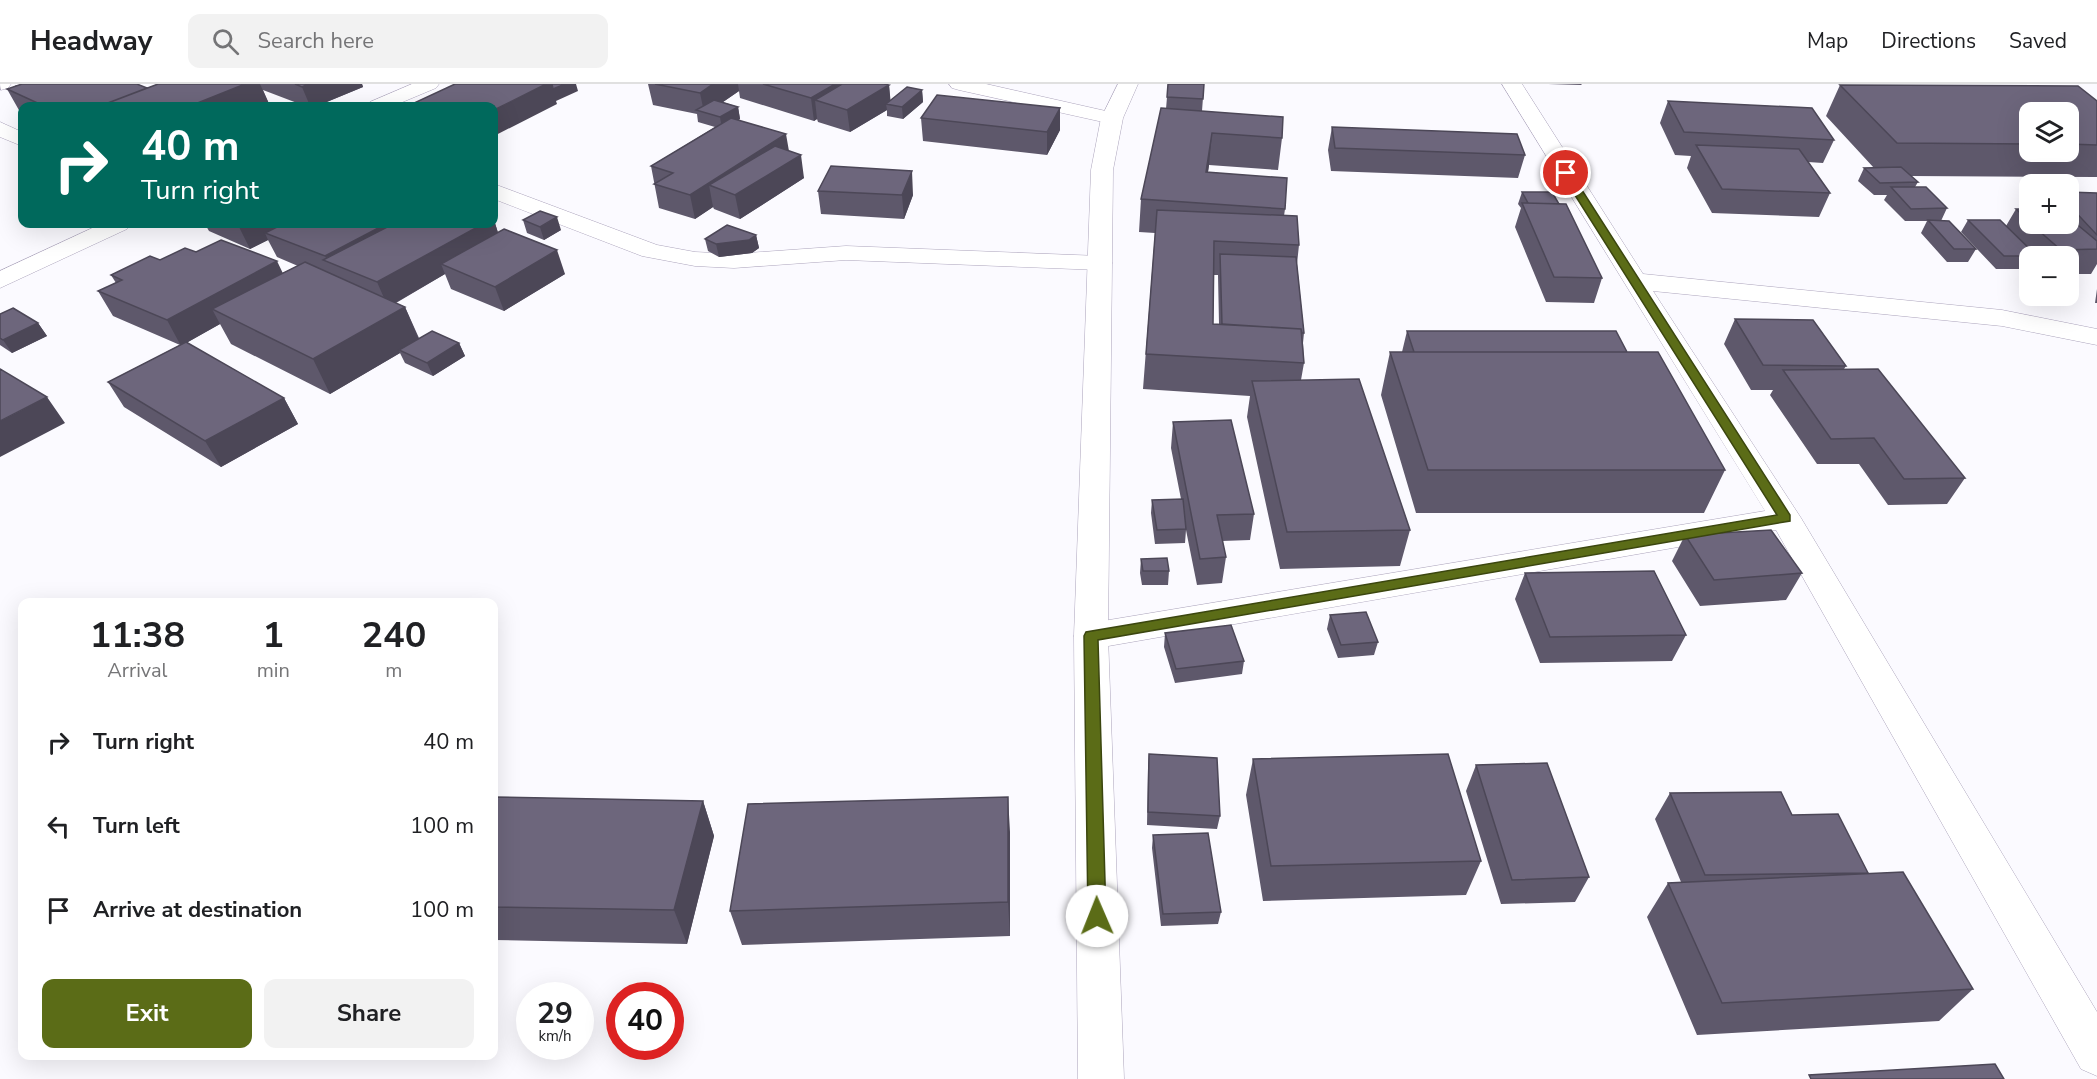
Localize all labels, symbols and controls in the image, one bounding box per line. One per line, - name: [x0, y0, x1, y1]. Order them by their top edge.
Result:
- search box: [188, 14, 608, 68]
- text: Headway: [30, 22, 152, 60]
- icon: search: [209, 25, 242, 58]
- text: Search here: [257, 26, 374, 56]
- text: Map: [1807, 27, 1848, 55]
- text: Directions: [1881, 27, 1976, 55]
- text: Saved: [2009, 27, 2067, 55]
- map controls: [2019, 102, 2079, 306]
- button: layers: [2019, 102, 2079, 162]
- text: 40 m: [141, 118, 240, 175]
- icon: right: [42, 126, 120, 204]
- pin: [1540, 147, 1591, 198]
- icon: arrive: [1549, 156, 1582, 189]
- text: Turn right: [141, 172, 259, 209]
- button: +: [2019, 174, 2079, 234]
- button: −: [2019, 246, 2079, 306]
- text: 11:38: [90, 611, 185, 660]
- text: 1: [262, 611, 284, 660]
- text: 240: [361, 611, 426, 660]
- text: Arrival: [107, 657, 167, 684]
- text: min: [257, 657, 290, 684]
- text: m: [385, 657, 402, 684]
- icon: right: [42, 726, 75, 759]
- text: Turn right: [93, 727, 194, 757]
- text: 40 m: [423, 727, 474, 757]
- icon: left: [42, 810, 75, 843]
- text: Turn left: [93, 811, 180, 841]
- text: 100 m: [410, 811, 474, 841]
- position arrow: [1065, 884, 1129, 948]
- icon: arrive: [42, 894, 75, 927]
- text: Arrive at destination: [93, 895, 302, 925]
- text: 100 m: [410, 895, 474, 925]
- button: Exit: [42, 979, 252, 1048]
- button: Share: [264, 979, 474, 1048]
- speed limit sign: 40: [606, 982, 684, 1060]
- text: 29: [537, 993, 573, 1034]
- text: km/h: [538, 1026, 572, 1046]

